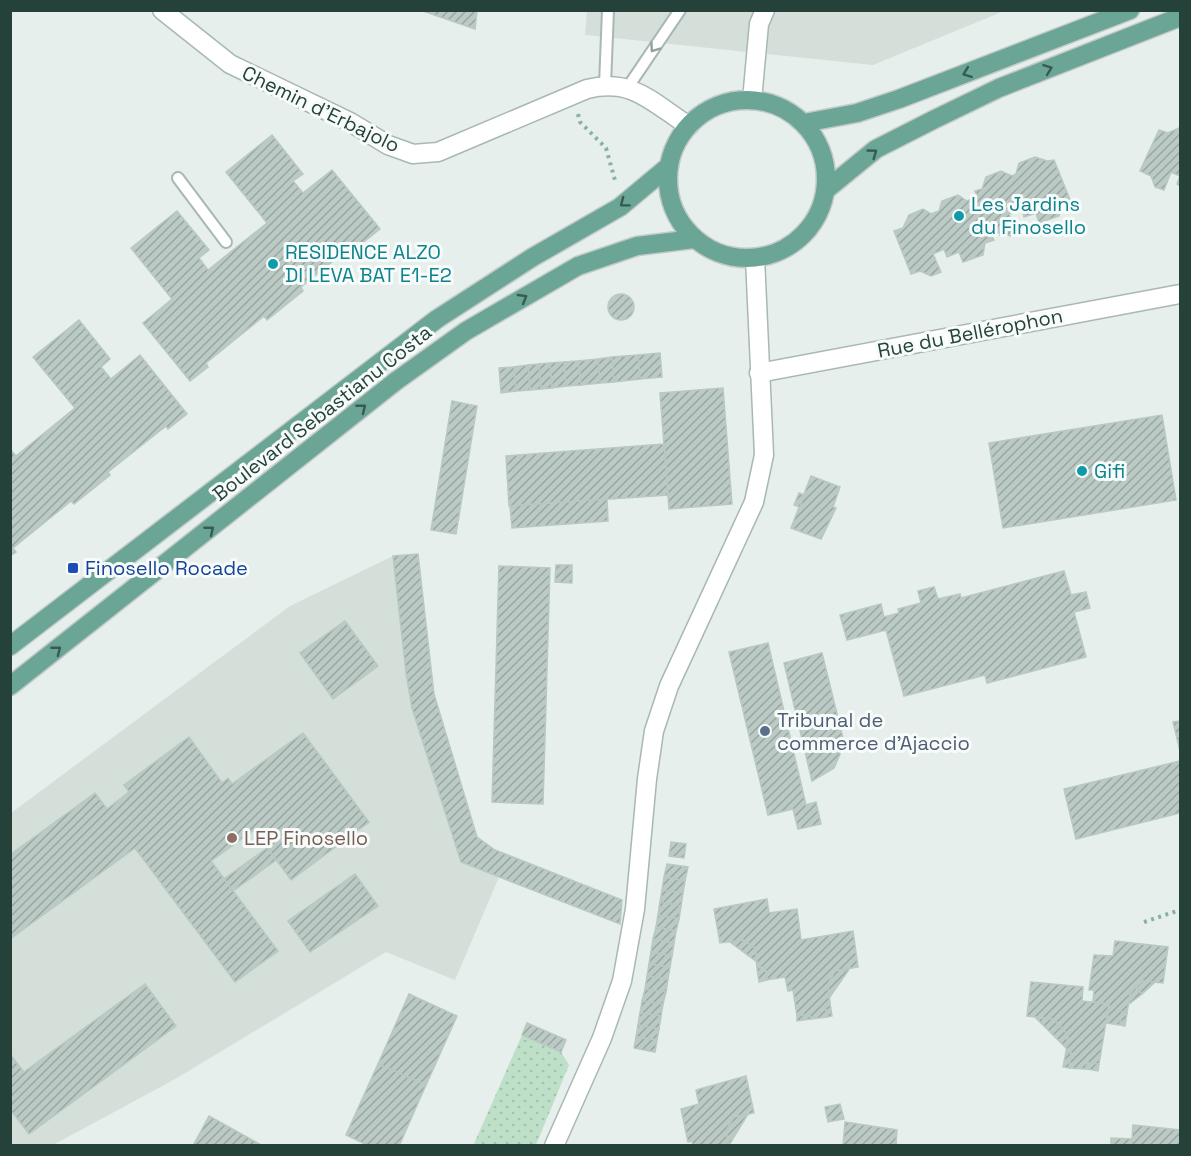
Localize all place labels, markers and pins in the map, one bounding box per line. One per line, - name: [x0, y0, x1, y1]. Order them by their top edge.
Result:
- place label: Les Jardins du Finosello: [971, 191, 1086, 240]
- marker: Les Jardins du Finosello: [952, 209, 966, 223]
- place label: RESIDENCE ALZO DI LEVA BAT E1-E2: [285, 239, 452, 288]
- marker: RESIDENCE ALZO DI LEVA BAT E1-E2: [266, 257, 280, 271]
- place label: Gifi: [1094, 458, 1125, 484]
- marker: Gifi: [1075, 464, 1089, 478]
- place label: Finosello Rocade: [85, 555, 248, 581]
- marker: Finosello Rocade: [66, 561, 80, 575]
- place label: Tribunal de commerce d'Ajaccio: [777, 707, 970, 756]
- marker: Tribunal de commerce d'Ajaccio: [758, 724, 772, 738]
- place label: LEP Finosello: [244, 825, 368, 851]
- marker: LEP Finosello: [225, 831, 239, 845]

